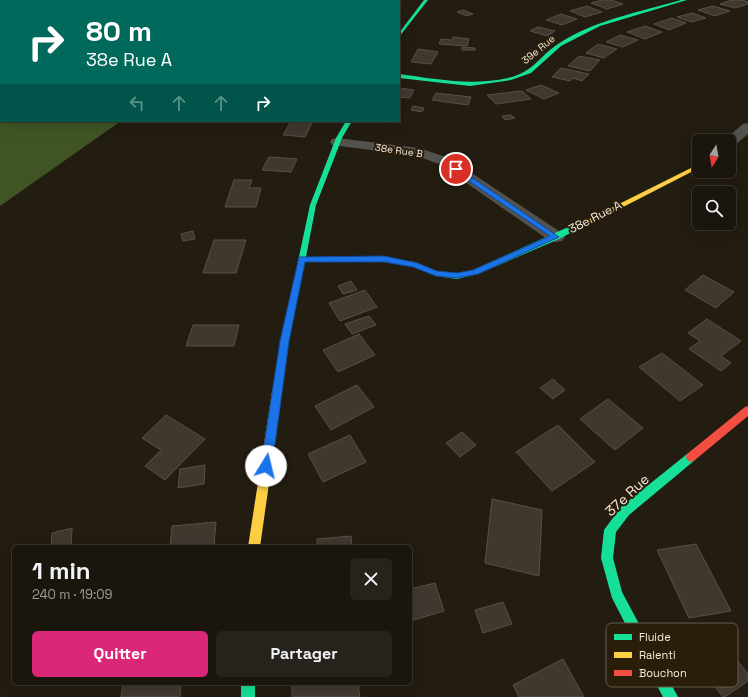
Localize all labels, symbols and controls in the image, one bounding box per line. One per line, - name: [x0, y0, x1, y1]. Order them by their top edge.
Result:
- text: 80 m: [86, 13, 152, 49]
- icon: right: [20, 16, 72, 68]
- street label: 39e Rue: [519, 32, 558, 67]
- text: 38e Rue A: [86, 48, 172, 71]
- icon: left: [126, 92, 148, 114]
- icon: ahead: [168, 92, 190, 114]
- icon: ahead: [210, 92, 232, 114]
- icon: right: [252, 92, 274, 114]
- north arrow: [692, 134, 736, 178]
- map controls: [692, 134, 736, 230]
- street label: 38e Rue B: [374, 141, 424, 160]
- pin: [439, 152, 473, 186]
- icon: arrive: [445, 158, 467, 180]
- button: search: [692, 186, 736, 230]
- street label: 38e Rue A: [566, 197, 625, 237]
- position arrow: [245, 445, 287, 487]
- street label: 37e Rue: [601, 470, 653, 520]
- text: 1 min: [32, 555, 91, 586]
- button: close: [350, 558, 392, 600]
- text: 240 m · 19:09: [32, 586, 113, 603]
- legend: [606, 623, 738, 687]
- text: Fluide: [639, 630, 671, 644]
- button: Quitter: [32, 631, 208, 677]
- button: Partager: [216, 631, 392, 677]
- text: Ralenti: [639, 648, 676, 662]
- text: Bouchon: [639, 666, 687, 680]

